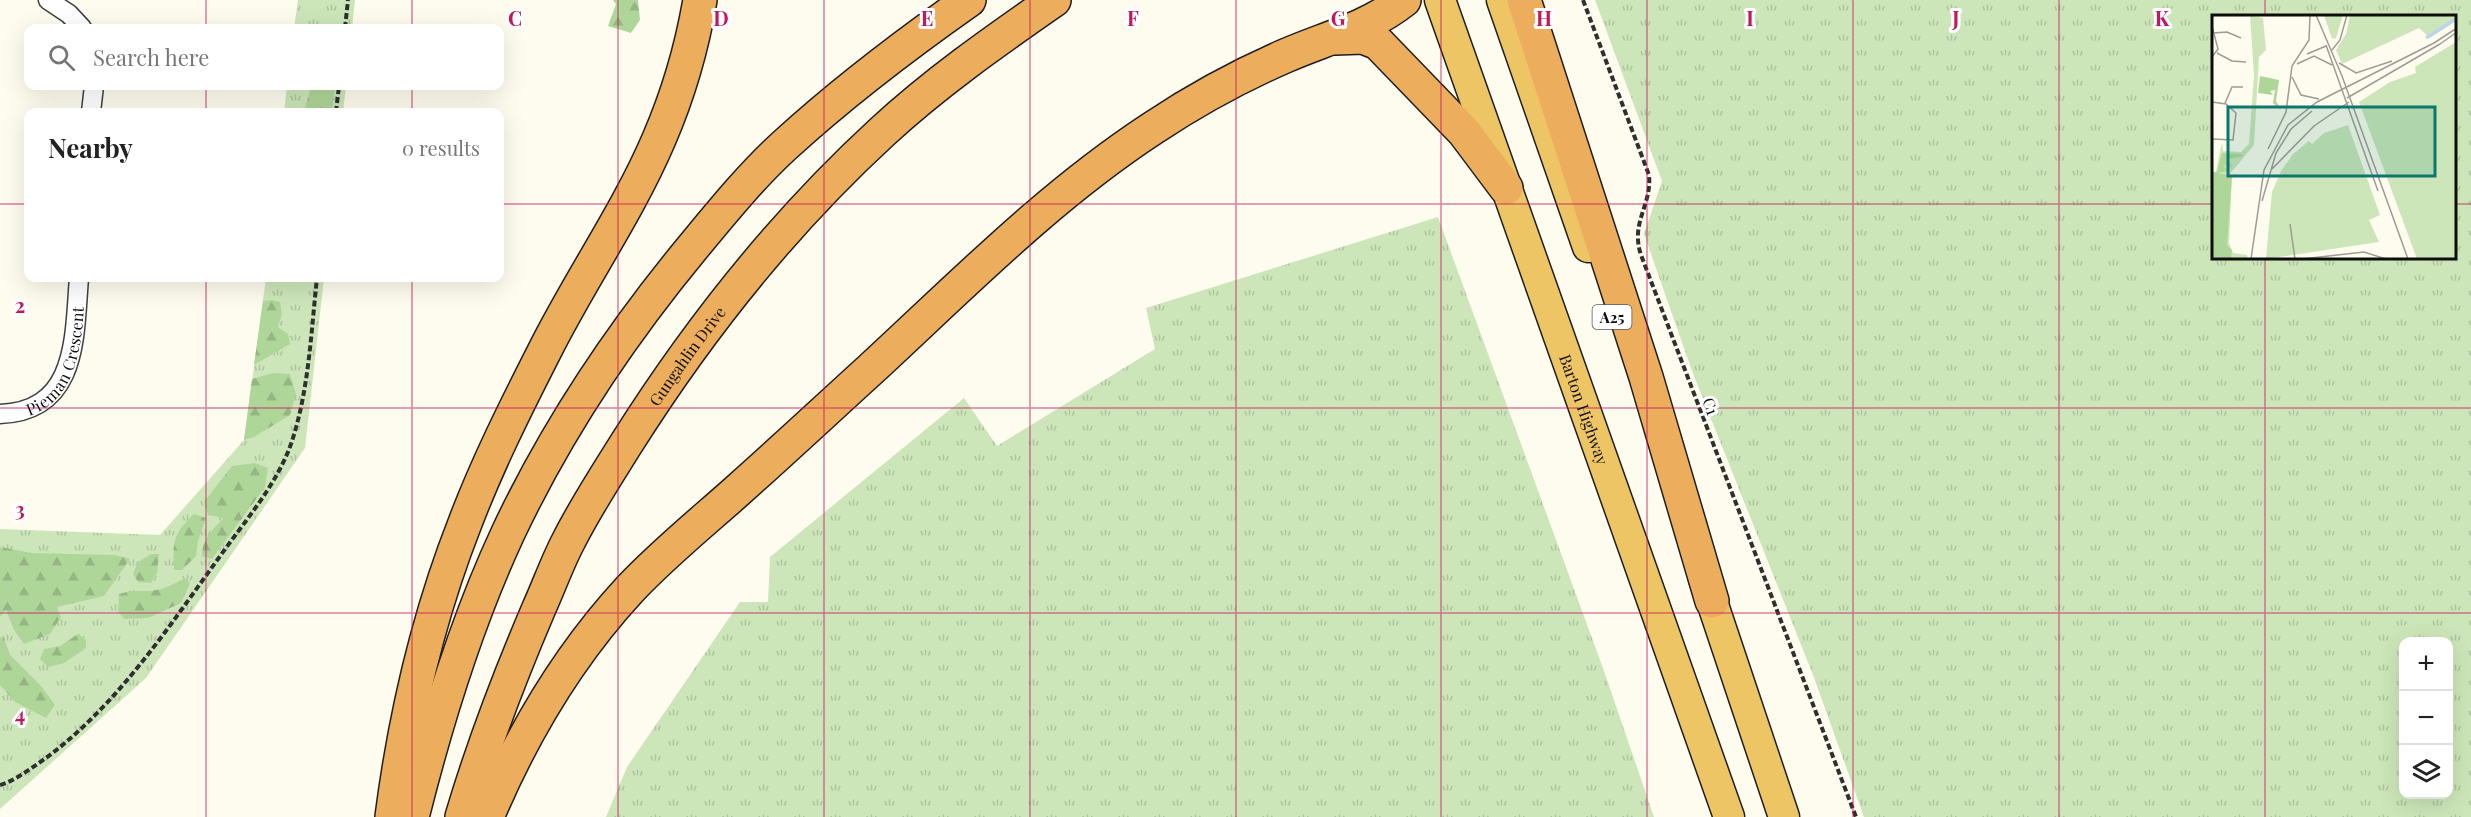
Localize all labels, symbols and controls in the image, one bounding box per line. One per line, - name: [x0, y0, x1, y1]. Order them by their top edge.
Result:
- text: C: [508, 4, 522, 31]
- text: D: [713, 4, 729, 31]
- text: E: [921, 4, 933, 31]
- text: F: [1127, 4, 1139, 31]
- text: G: [1331, 4, 1346, 31]
- text: H: [1536, 4, 1552, 31]
- text: I: [1746, 4, 1754, 31]
- text: J: [1951, 4, 1960, 31]
- text: K: [2155, 4, 2170, 31]
- inset map: [2212, 15, 2456, 260]
- search box: [24, 24, 504, 90]
- icon: search: [45, 41, 78, 74]
- text: Search here: [93, 42, 209, 72]
- text: Nearby: [48, 130, 133, 165]
- text: 0 results: [402, 134, 480, 161]
- text: 2: [15, 291, 25, 318]
- street label: Gungahlin Drive: [644, 302, 729, 409]
- road number: A25: [1592, 305, 1632, 329]
- street label: Pieman Crescent: [23, 306, 87, 419]
- street label: Barton Highway: [1556, 351, 1614, 467]
- street label: C1: [1698, 394, 1724, 418]
- text: 3: [15, 495, 25, 522]
- map controls: [2399, 637, 2453, 799]
- button: +: [2399, 637, 2453, 691]
- button: −: [2399, 691, 2453, 745]
- text: 4: [15, 700, 25, 727]
- button: layers: [2399, 745, 2453, 799]

